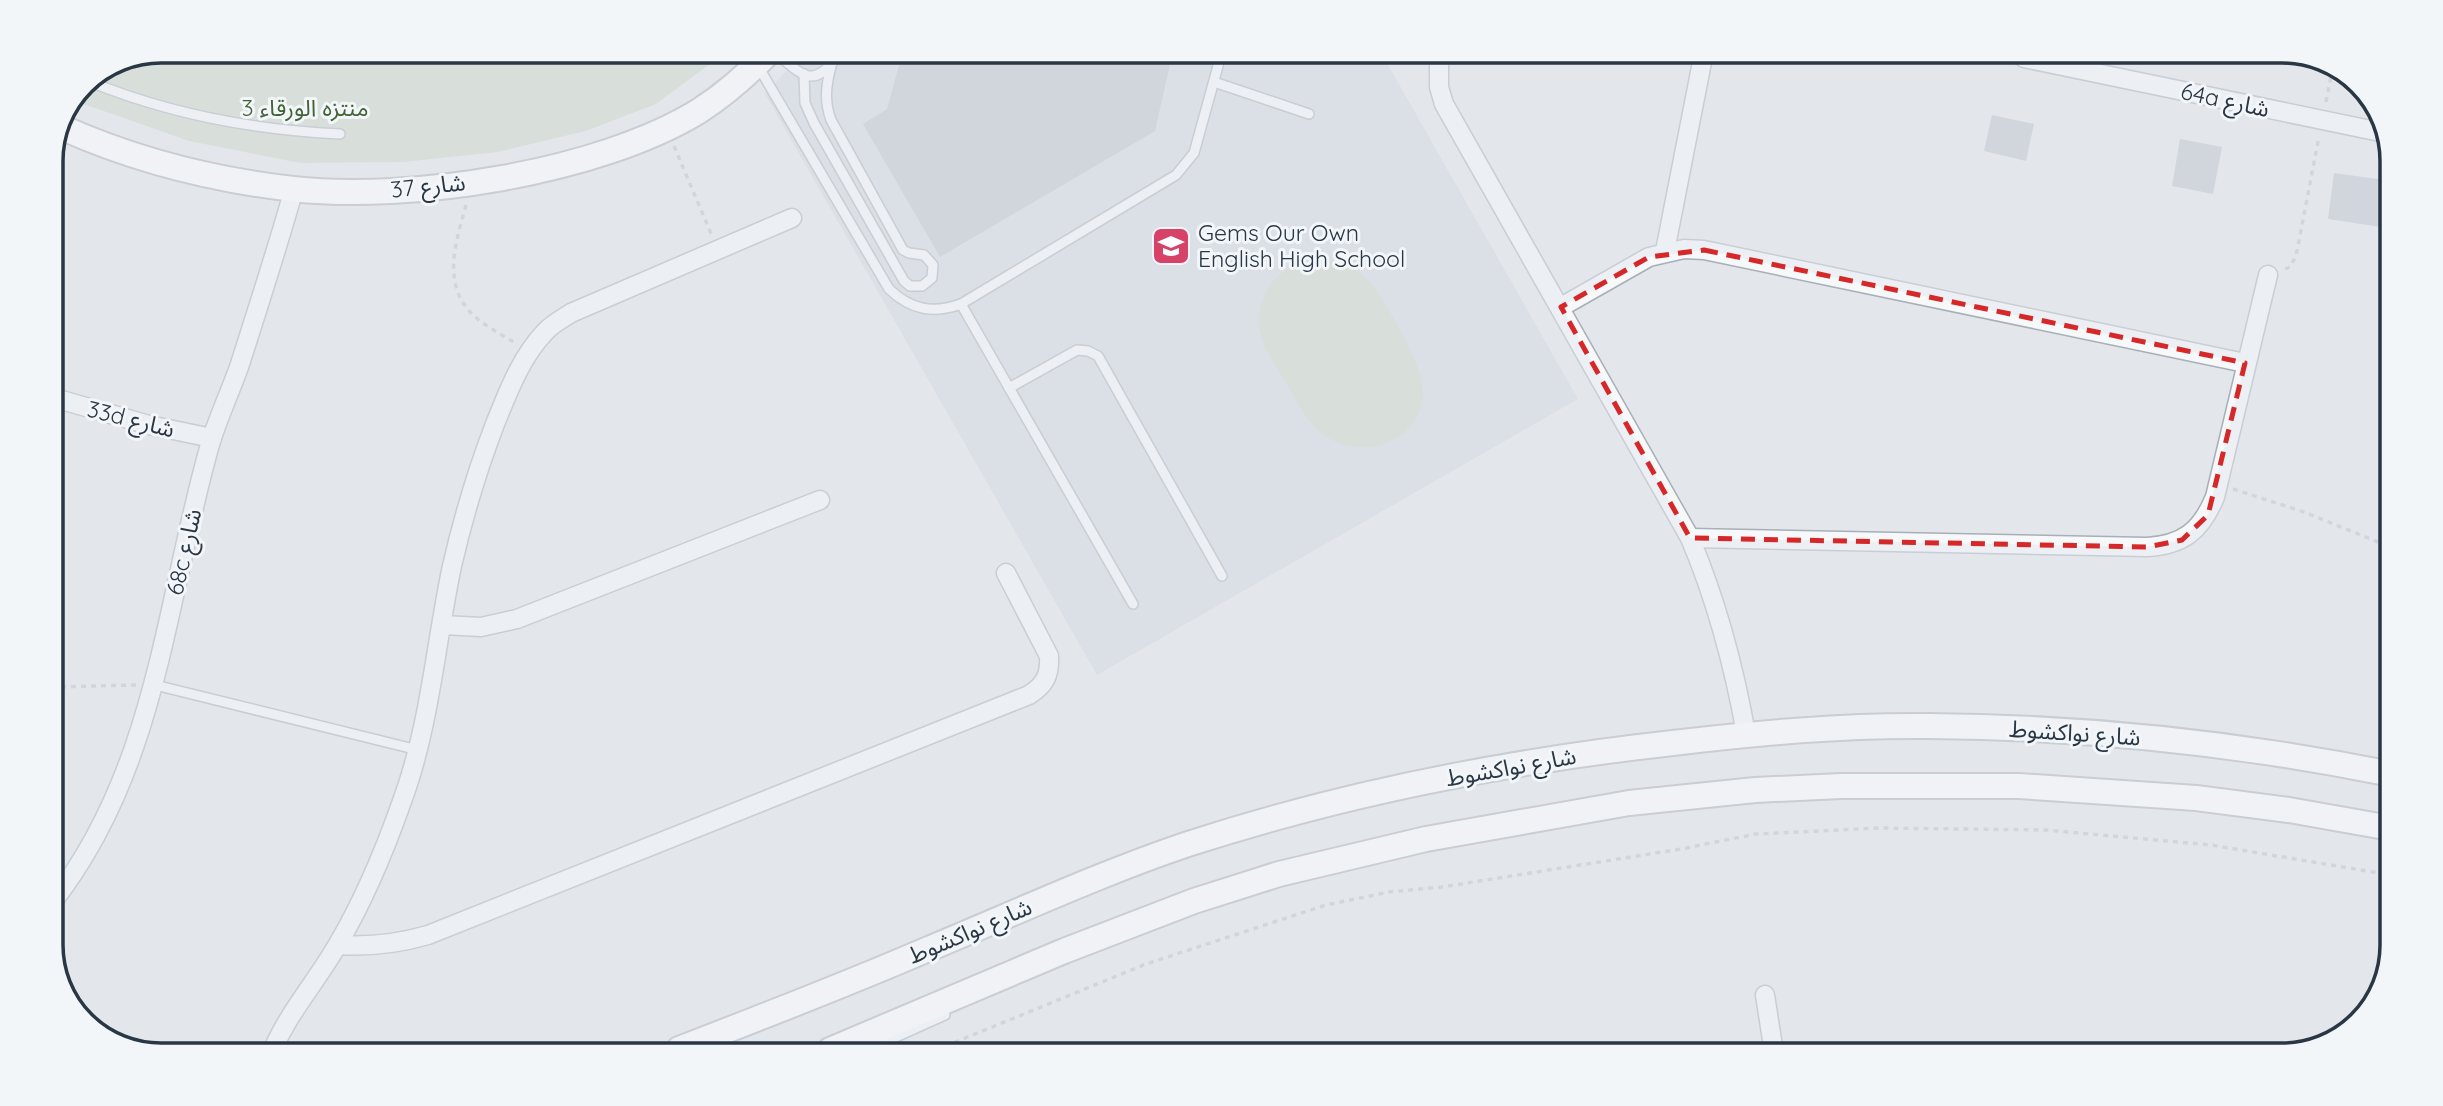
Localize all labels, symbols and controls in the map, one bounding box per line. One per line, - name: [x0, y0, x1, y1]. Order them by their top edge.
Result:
- street label: 64a شارع: [2178, 76, 2272, 126]
- park label: منتزه الورقاء 3: [241, 93, 369, 122]
- street label: شارع 37: [389, 167, 467, 207]
- place label: Gems Our Own English High School: [1198, 218, 1405, 273]
- school or university icon: Gems Our Own English High School: [1150, 225, 1192, 267]
- street label: 33d شارع: [84, 394, 178, 446]
- street label: 68c شارع: [160, 506, 210, 599]
- street label: شارع نواكشوط: [2008, 713, 2142, 755]
- street label: شارع نواكشوط: [1444, 741, 1579, 795]
- street label: شارع نواكشوط: [904, 891, 1037, 972]

